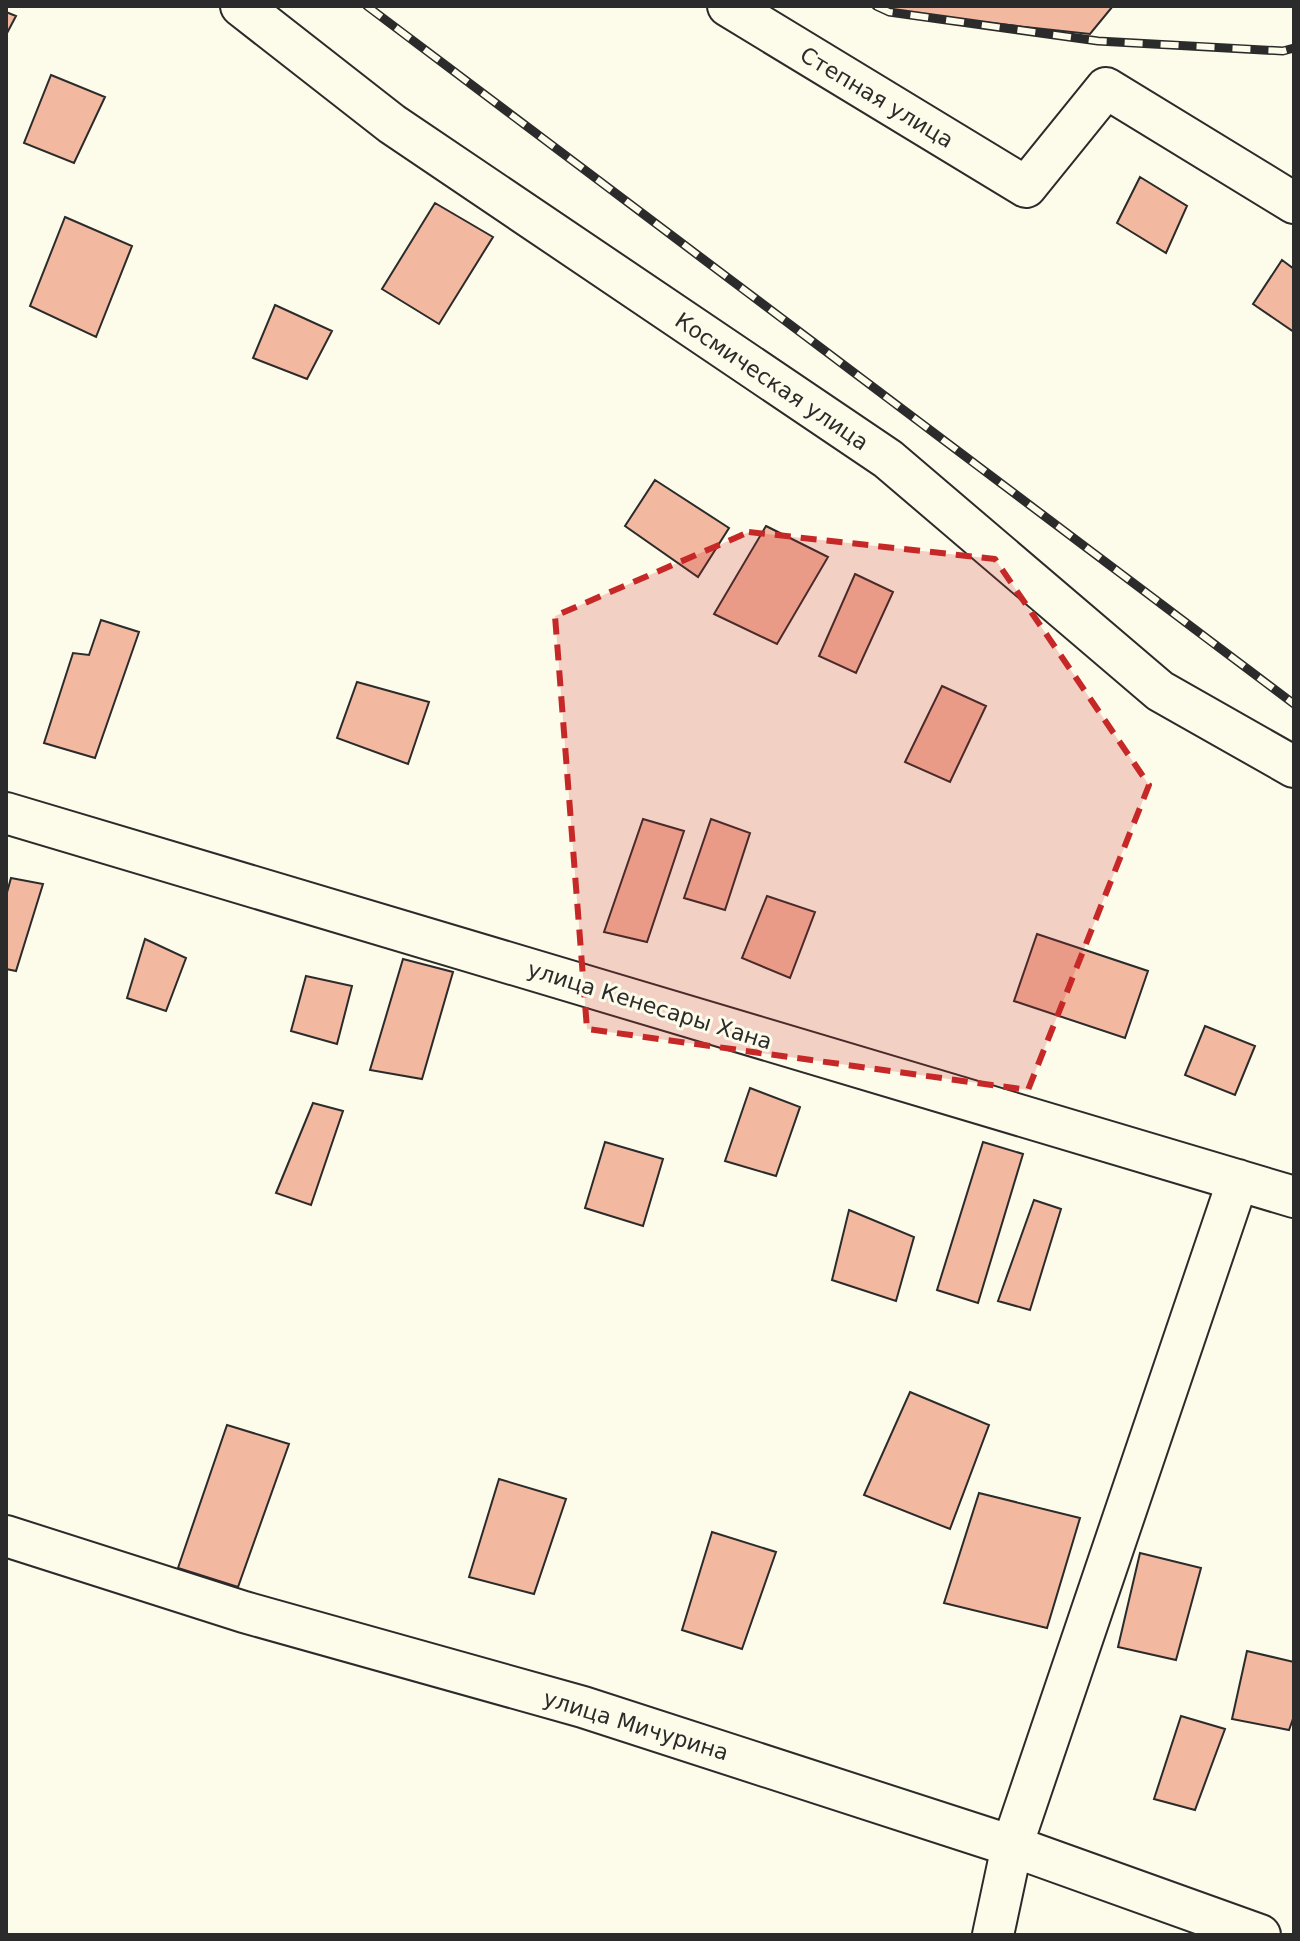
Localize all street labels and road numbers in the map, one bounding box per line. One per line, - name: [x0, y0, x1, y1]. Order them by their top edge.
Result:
- street label: Степная улица: [796, 42, 958, 153]
- street label: Космическая улица: [670, 307, 873, 455]
- street label: улица Кенесары Хана: [525, 956, 775, 1055]
- street label: улица Мичурина: [540, 1685, 731, 1766]

